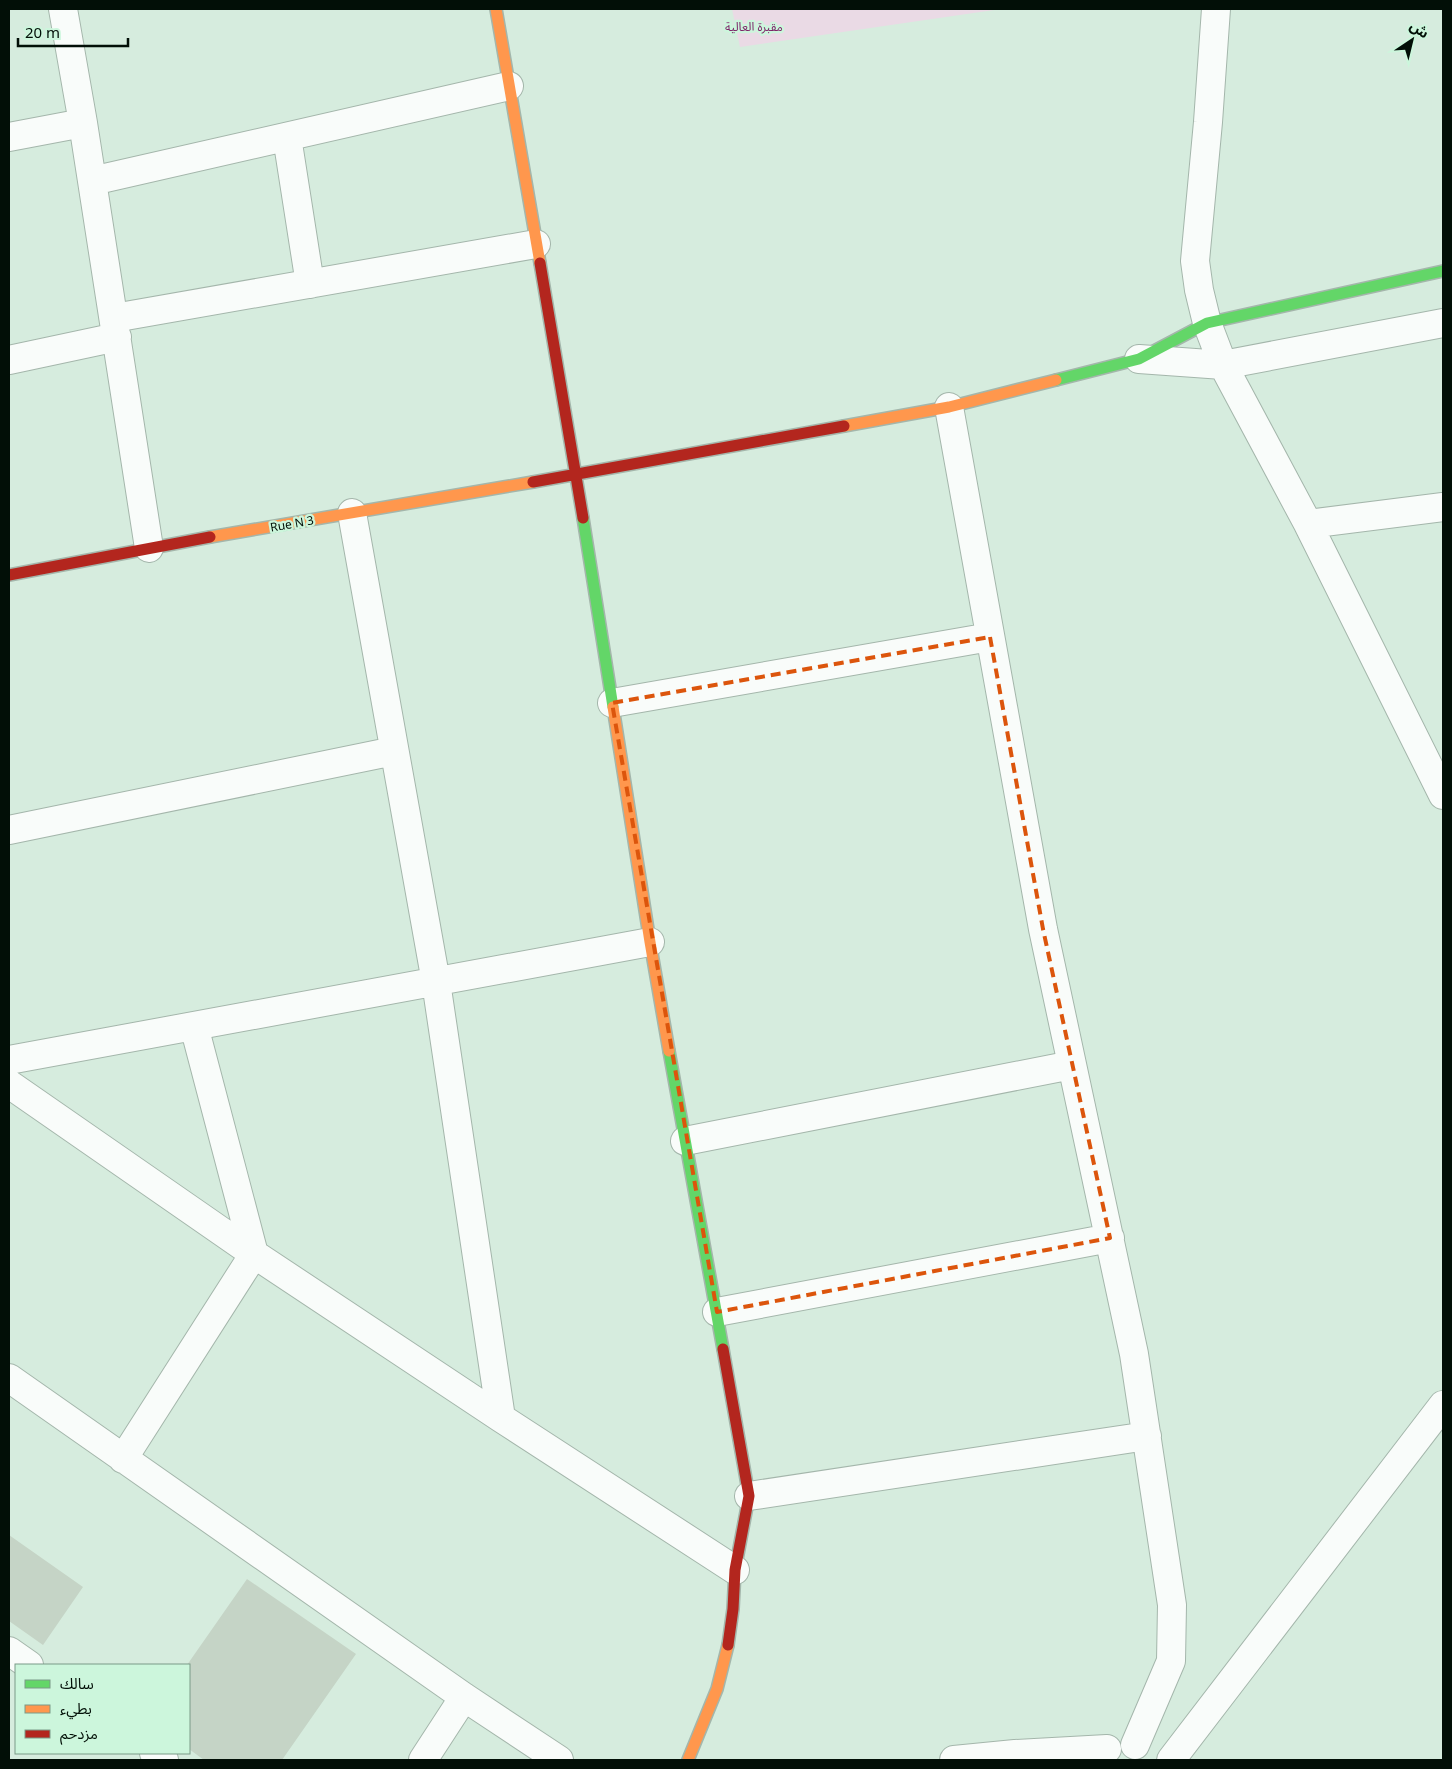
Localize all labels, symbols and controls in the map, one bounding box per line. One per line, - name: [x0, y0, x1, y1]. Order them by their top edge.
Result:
- scale bar: [18, 15, 128, 47]
- north arrow: [1387, 15, 1437, 65]
- text: ش: [1406, 16, 1433, 42]
- park label: مقبرة العالية: [725, 18, 783, 35]
- text: 20 m: [25, 22, 60, 42]
- street label: Rue N 3: [269, 511, 315, 536]
- legend: [15, 1664, 190, 1754]
- text: سالك: [60, 1673, 94, 1693]
- text: بطيء: [60, 1698, 92, 1720]
- text: مزدحم: [60, 1723, 98, 1745]

